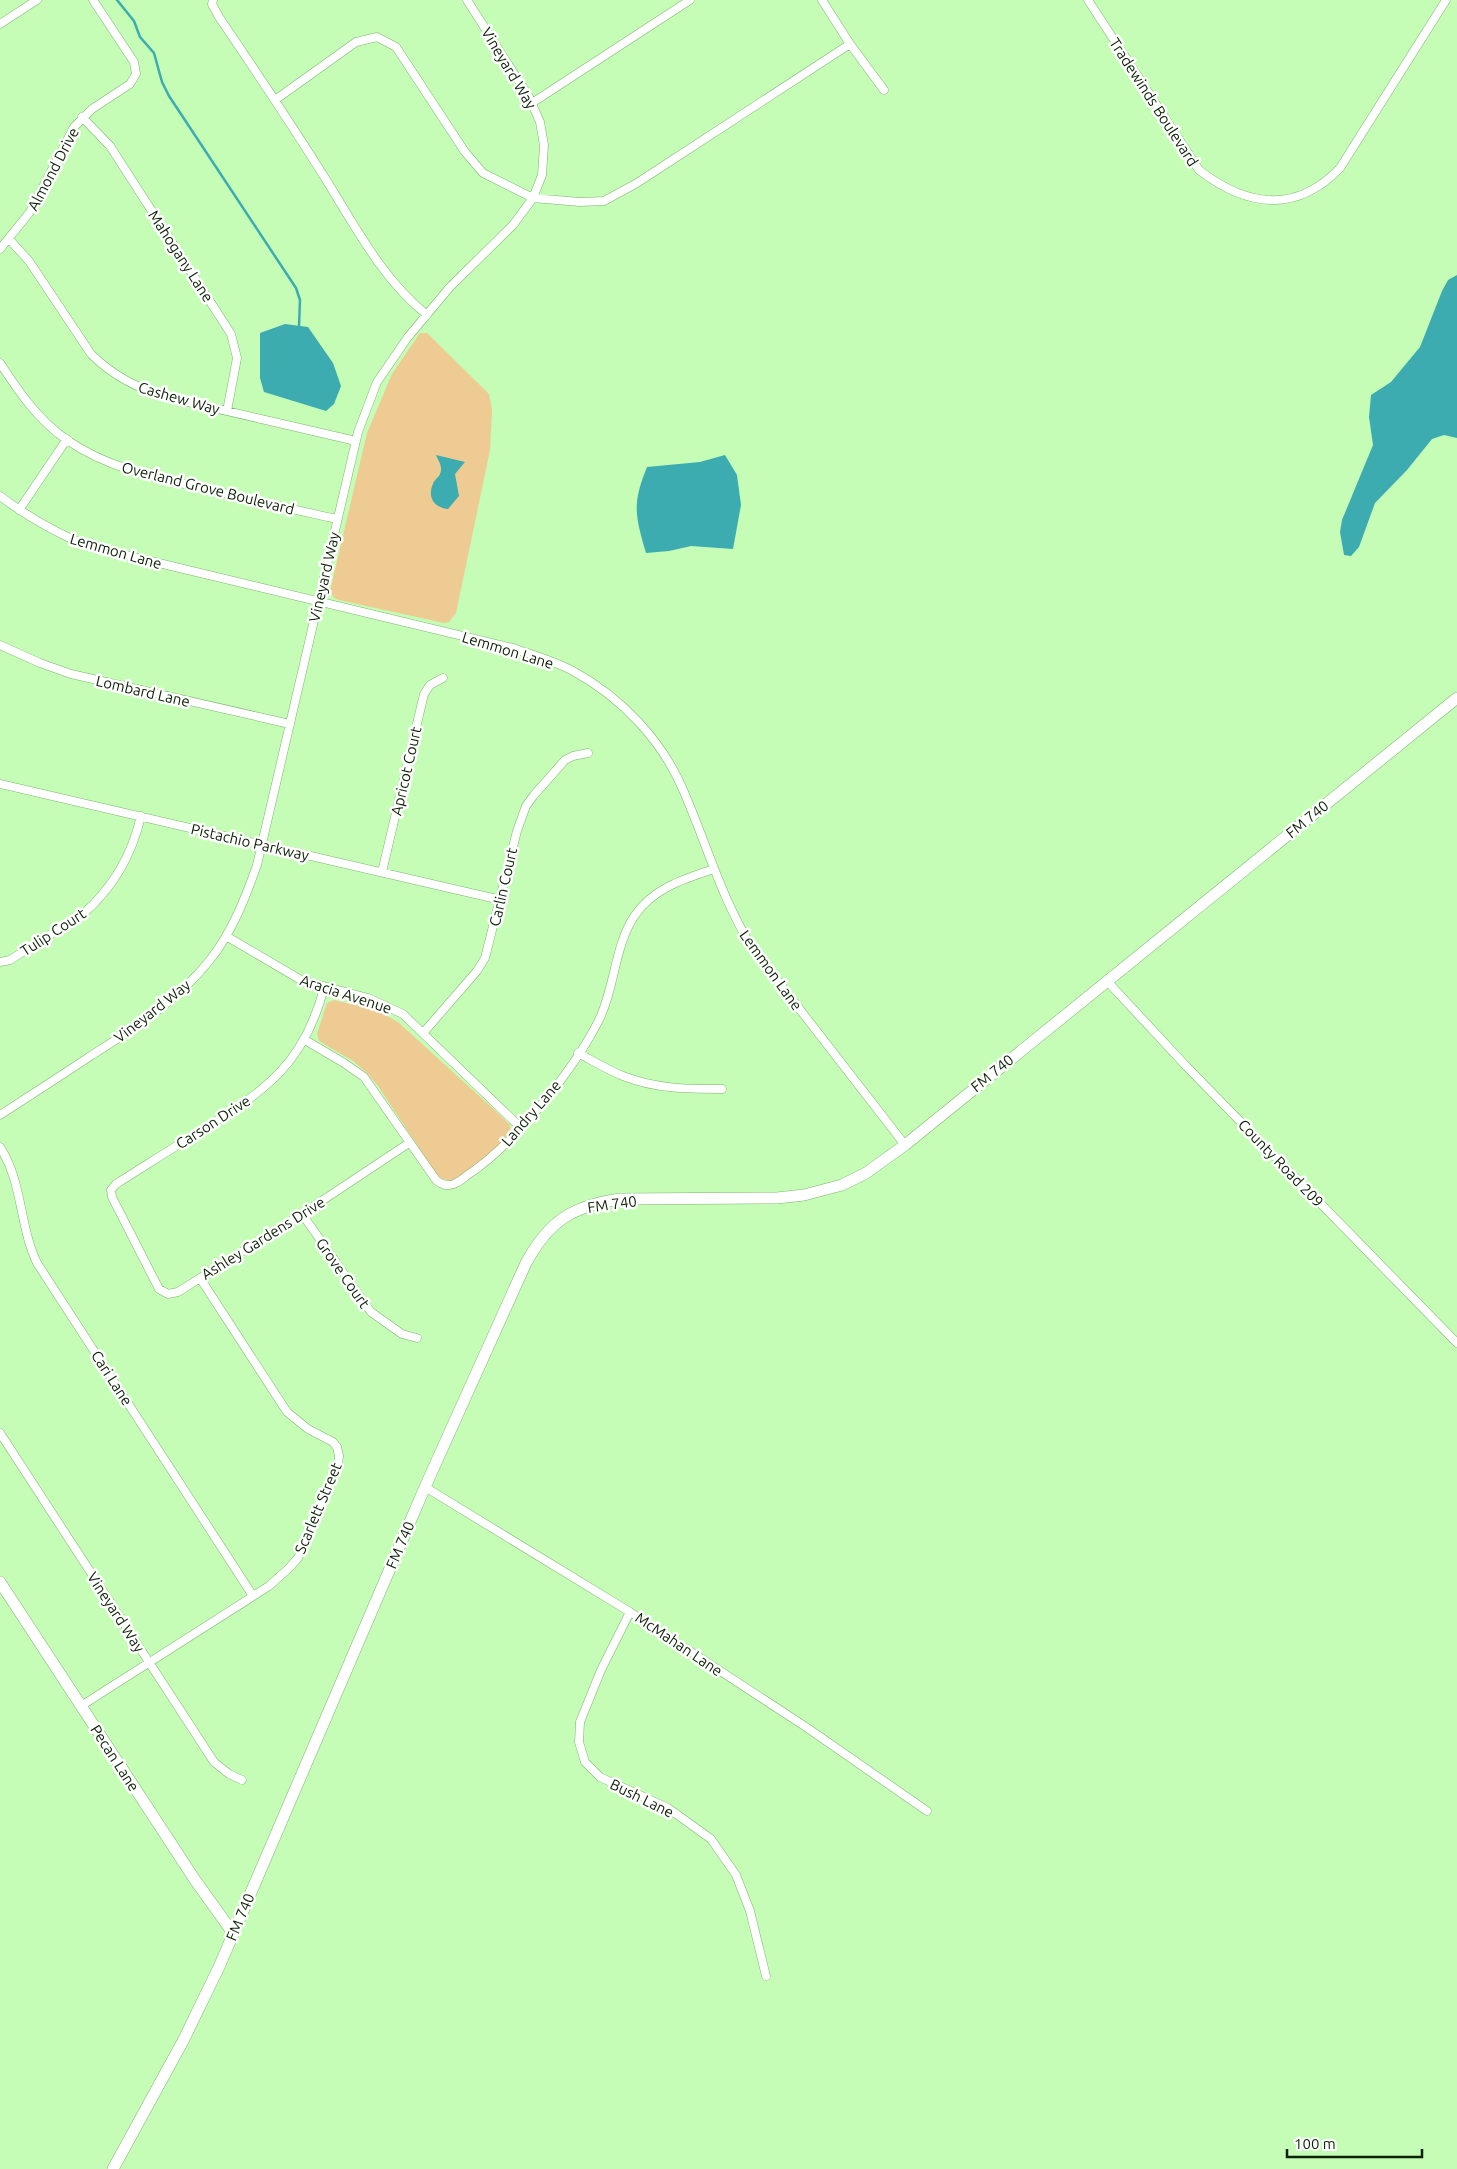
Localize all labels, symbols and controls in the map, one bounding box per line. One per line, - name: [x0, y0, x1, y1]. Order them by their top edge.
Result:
- street label: Vineyard Way: [478, 24, 540, 112]
- street label: Tradewinds Boulevard: [1106, 35, 1202, 169]
- street label: Almond Drive: [24, 125, 82, 213]
- street label: Mahogany Lane: [145, 207, 217, 305]
- street label: Cashew Way: [136, 378, 222, 418]
- street label: Overland Grove Boulevard: [120, 458, 296, 518]
- street label: Lemmon Lane: [68, 530, 164, 572]
- street label: Vineyard Way: [305, 530, 343, 624]
- street label: Lemmon Lane: [460, 628, 556, 672]
- street label: Lombard Lane: [94, 672, 192, 710]
- street label: Apricot Court: [387, 725, 425, 817]
- street label: FM 740: [1282, 797, 1332, 841]
- street label: Pistachio Parkway: [189, 820, 311, 864]
- street label: Carlin Court: [486, 846, 520, 928]
- street label: Tulip Court: [17, 905, 89, 959]
- street label: Lemmon Lane: [736, 927, 806, 1013]
- street label: Aracia Avenue: [298, 971, 394, 1017]
- street label: Vineyard Way: [111, 976, 193, 1046]
- street label: FM 740: [967, 1051, 1017, 1095]
- street label: Landry Lane: [498, 1077, 564, 1149]
- street label: Carson Drive: [173, 1092, 253, 1152]
- street label: County Road 209: [1235, 1116, 1327, 1210]
- street label: FM 740: [586, 1192, 638, 1216]
- street label: Ashley Gardens Drive: [198, 1193, 328, 1283]
- street label: Grove Court: [313, 1235, 373, 1311]
- street label: Cari Lane: [88, 1347, 136, 1409]
- street label: Scarlett Street: [291, 1460, 345, 1556]
- street label: FM 740: [382, 1519, 418, 1571]
- street label: Vineyard Way: [84, 1569, 148, 1655]
- street label: McMahan Lane: [632, 1609, 726, 1679]
- street label: Pecan Lane: [87, 1722, 143, 1794]
- street label: Bush Lane: [607, 1775, 677, 1821]
- street label: FM 740: [222, 1891, 258, 1943]
- scale bar: [1287, 2126, 1422, 2158]
- text: 100 m: [1294, 2135, 1336, 2152]

